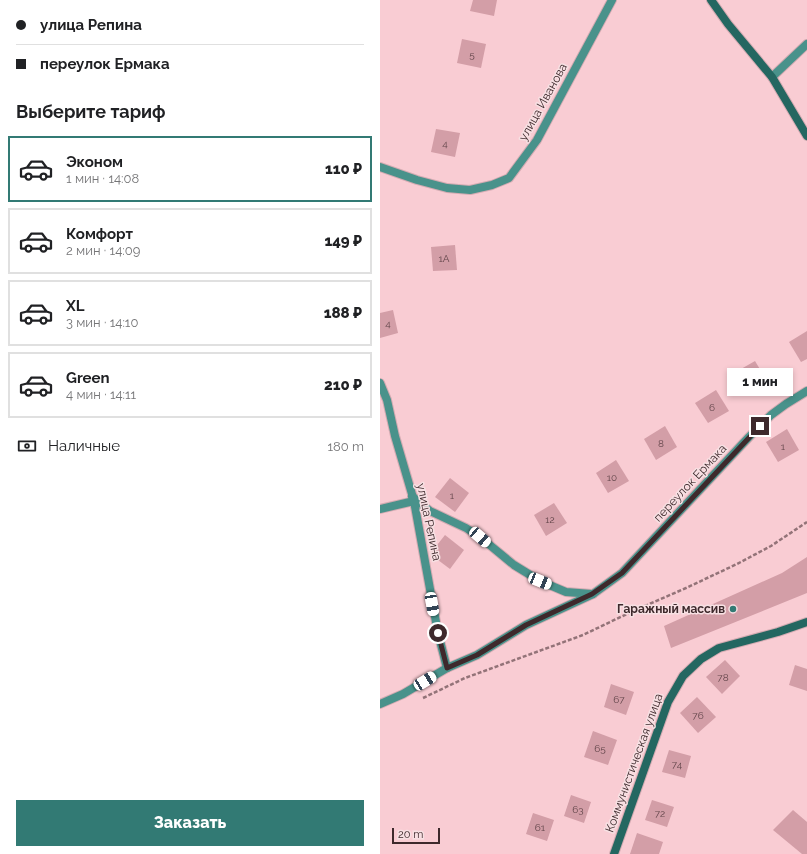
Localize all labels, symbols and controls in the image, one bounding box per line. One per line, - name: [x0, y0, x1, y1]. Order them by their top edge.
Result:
- text: улица Репина: [40, 16, 142, 34]
- house number: 5: [469, 49, 475, 60]
- text: переулок Ермака: [40, 55, 170, 73]
- street label: улица Иванова: [516, 61, 570, 143]
- text: Выберите тариф: [16, 101, 166, 122]
- house number: 4: [442, 138, 448, 149]
- icon: car: [18, 151, 54, 187]
- text: Эконом: [66, 153, 123, 171]
- text: 110 ₽: [325, 160, 362, 178]
- text: 1 мин · 14:08: [66, 171, 139, 186]
- icon: car: [18, 223, 54, 259]
- text: Комфорт: [66, 225, 133, 243]
- text: 149 ₽: [324, 232, 362, 250]
- text: 2 мин · 14:09: [66, 243, 140, 258]
- house number: 1А: [438, 253, 450, 264]
- icon: car: [18, 295, 54, 331]
- text: XL: [66, 297, 84, 315]
- text: 188 ₽: [324, 304, 362, 322]
- text: 3 мин · 14:10: [66, 315, 138, 330]
- house number: 4: [385, 318, 391, 329]
- icon: car: [18, 367, 54, 403]
- callout: 1 мин: [727, 368, 793, 396]
- text: Green: [66, 369, 110, 387]
- text: 1 мин: [742, 374, 778, 389]
- text: 210 ₽: [324, 376, 362, 394]
- text: 4 мин · 14:11: [66, 387, 136, 402]
- house number: 6: [709, 402, 715, 413]
- route end: [751, 417, 769, 435]
- icon: cash: [16, 435, 38, 457]
- text: Наличные: [48, 437, 120, 455]
- house number: 8: [658, 438, 664, 449]
- text: 180 m: [328, 439, 364, 454]
- house number: 1: [781, 441, 786, 452]
- street label: переулок Ермака: [651, 442, 729, 524]
- house number: 10: [607, 472, 617, 483]
- street label: улица Репина: [414, 482, 444, 562]
- house number: 1: [450, 490, 455, 501]
- house number: 12: [545, 514, 555, 525]
- car: [467, 525, 493, 549]
- car: [527, 571, 553, 591]
- car: [424, 591, 440, 617]
- place label: Гаражный массив: [617, 602, 725, 616]
- marker: Гаражный массив: [728, 604, 738, 614]
- route start: [429, 624, 447, 642]
- car: [412, 670, 438, 692]
- house number: 78: [717, 672, 729, 683]
- street label: Коммунистическая улица: [602, 692, 666, 834]
- house number: 67: [613, 694, 625, 705]
- house number: 76: [692, 710, 704, 721]
- house number: 65: [594, 743, 606, 754]
- house number: 74: [672, 759, 683, 770]
- button: Заказать: [16, 800, 364, 846]
- house number: 63: [572, 804, 584, 815]
- house number: 72: [655, 808, 665, 819]
- house number: 61: [535, 822, 546, 833]
- scale bar: [392, 826, 440, 845]
- text: 20 m: [398, 828, 423, 841]

